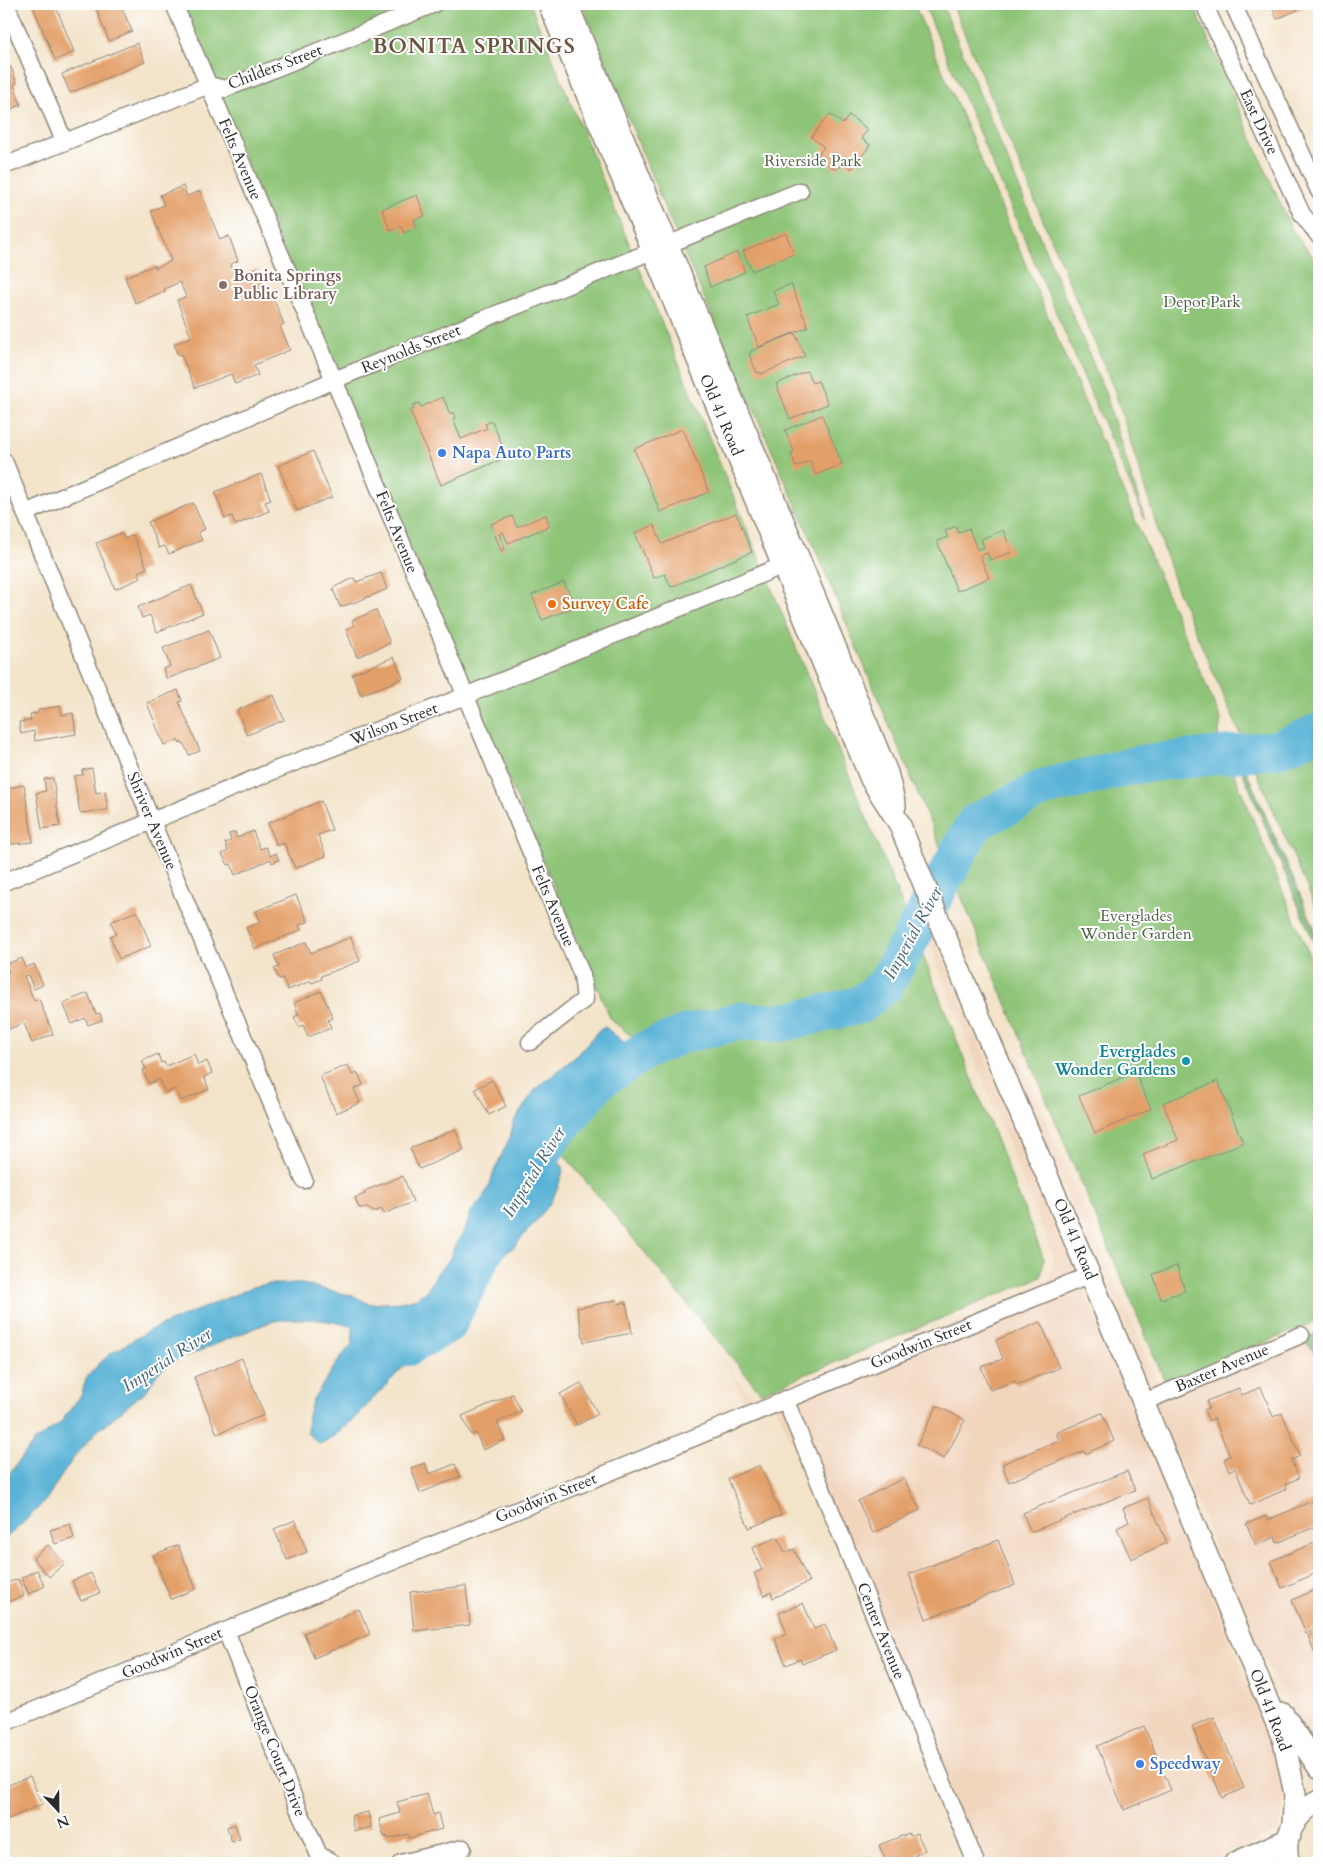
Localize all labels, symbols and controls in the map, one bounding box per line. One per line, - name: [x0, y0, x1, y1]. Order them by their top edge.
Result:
- district label: BONITA SPRINGS: [372, 32, 576, 61]
- street label: Childers Street: [225, 39, 325, 95]
- street label: East Drive: [1234, 86, 1284, 158]
- street label: Felts Avenue: [213, 115, 267, 203]
- park label: Riverside Park: [764, 150, 862, 172]
- place label: Bonita Springs Public Library: [233, 265, 341, 305]
- marker: Bonita Springs Public Library: [217, 279, 229, 291]
- park label: Depot Park: [1163, 291, 1241, 313]
- street label: Reynolds Street: [358, 319, 464, 379]
- street label: Old 41 Road: [694, 371, 748, 460]
- place label: Napa Auto Parts: [452, 442, 571, 464]
- marker: Napa Auto Parts: [436, 447, 448, 459]
- street label: Felts Avenue: [370, 488, 424, 576]
- place label: Survey Cafe: [562, 593, 649, 615]
- marker: Survey Cafe: [546, 598, 558, 610]
- street label: Wilson Street: [346, 697, 441, 751]
- street label: Shriver Avenue: [121, 769, 183, 873]
- street label: Felts Avenue: [526, 862, 580, 950]
- water label: Imperial River: [877, 881, 949, 984]
- park label: Everglades Wonder Garden: [1079, 905, 1192, 945]
- place label: Everglades Wonder Gardens: [1054, 1041, 1176, 1081]
- marker: Everglades Wonder Gardens: [1180, 1055, 1192, 1067]
- water label: Imperial River: [496, 1121, 572, 1222]
- street label: Old 41 Road: [1048, 1195, 1102, 1284]
- street label: Goodwin Street: [867, 1314, 975, 1374]
- water label: Imperial River: [117, 1321, 218, 1398]
- street label: Baxter Avenue: [1172, 1338, 1272, 1398]
- street label: Goodwin Street: [492, 1468, 600, 1528]
- street label: Center Avenue: [852, 1579, 910, 1683]
- street label: Goodwin Street: [118, 1622, 226, 1684]
- street label: Old 41 Road: [1244, 1666, 1296, 1755]
- street label: Orange Court Drive: [239, 1682, 311, 1820]
- place label: Speedway: [1150, 1753, 1221, 1775]
- marker: Speedway: [1134, 1758, 1146, 1770]
- north arrow: [32, 1784, 82, 1834]
- text: N: [53, 1811, 72, 1833]

